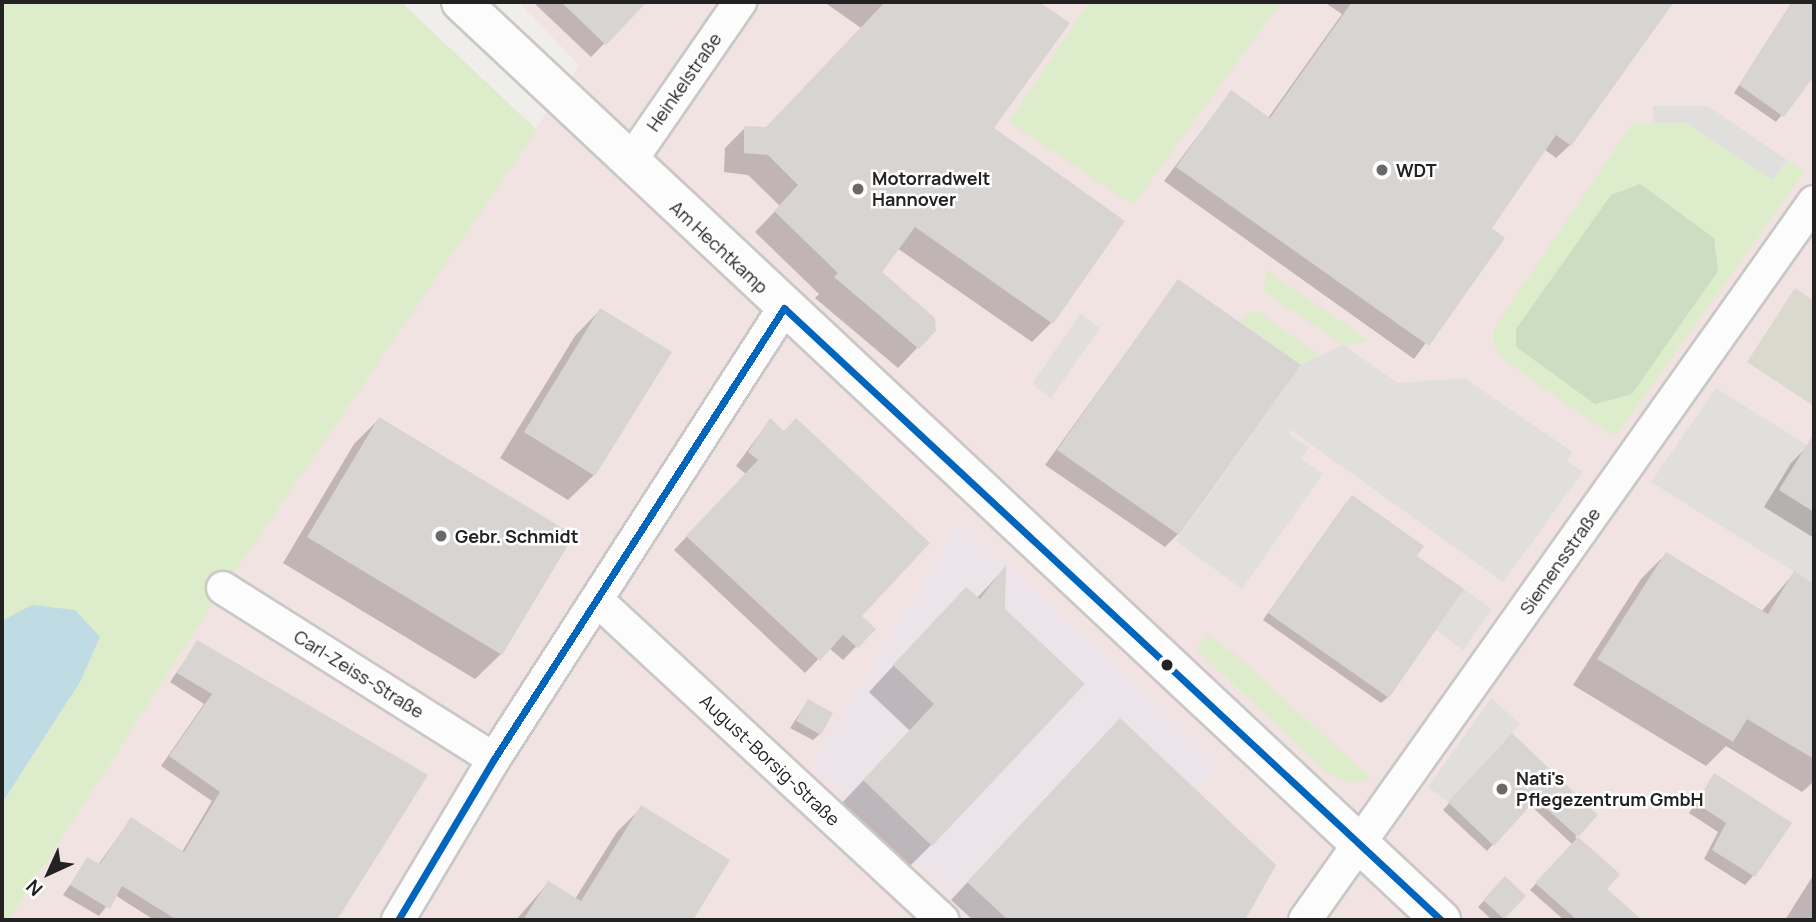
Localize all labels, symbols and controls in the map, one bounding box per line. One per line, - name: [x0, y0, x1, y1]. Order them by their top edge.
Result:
- street label: Heinkelstraße: [642, 29, 726, 135]
- place label: WDT: [1396, 159, 1437, 181]
- marker: WDT: [1374, 162, 1390, 178]
- place label: Motorradwelt Hannover: [872, 168, 990, 210]
- marker: Motorradwelt Hannover: [850, 181, 866, 197]
- street label: Am Hechtkamp: [666, 196, 772, 298]
- street label: Siemensstraße: [1515, 504, 1605, 618]
- place label: Gebr. Schmidt: [455, 525, 578, 547]
- marker: Gebr. Schmidt: [433, 528, 449, 544]
- street label: Carl-Zeiss-Straße: [290, 625, 428, 723]
- unlabelled marker: [1160, 658, 1174, 672]
- street label: August-Borsig-Straße: [696, 690, 844, 830]
- place label: Nati's Pflegezentrum GmbH: [1516, 768, 1704, 810]
- marker: Nati's Pflegezentrum GmbH: [1494, 781, 1510, 797]
- north arrow: [14, 838, 84, 908]
- text: N: [20, 874, 48, 902]

